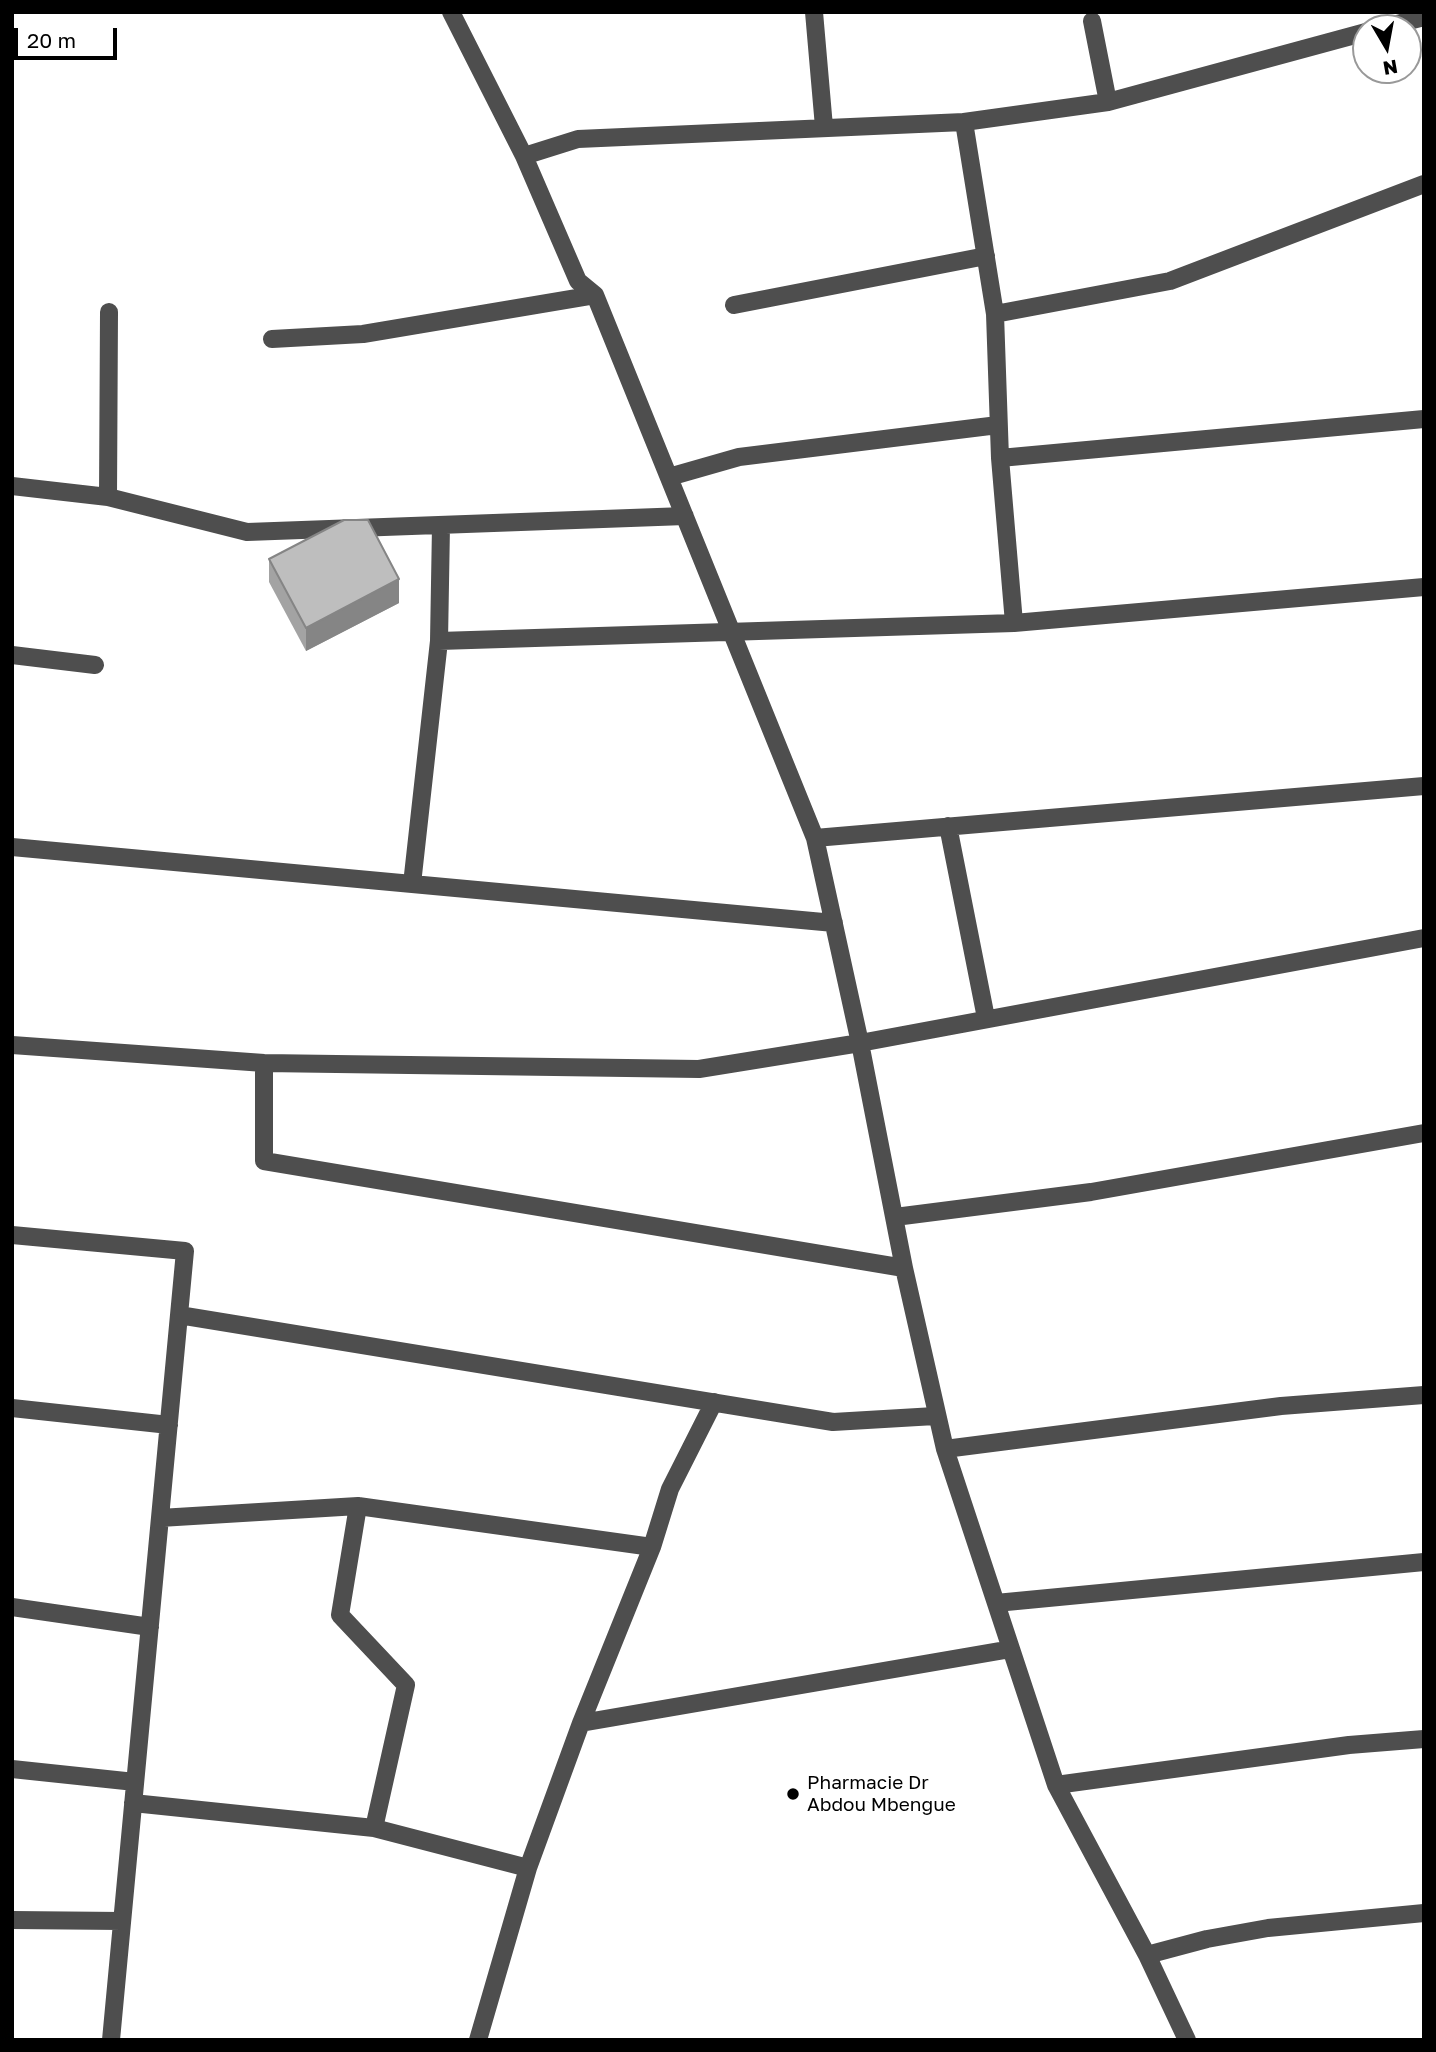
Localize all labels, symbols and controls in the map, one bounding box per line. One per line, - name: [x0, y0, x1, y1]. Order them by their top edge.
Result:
- scale bar: [18, 14, 121, 58]
- north arrow: [1352, 14, 1422, 84]
- text: 20 m: [27, 27, 76, 53]
- text: N: [1381, 56, 1400, 81]
- place label: Pharmacie Dr Abdou Mbengue: [807, 1772, 956, 1816]
- marker: Pharmacie Dr Abdou Mbengue: [785, 1786, 801, 1802]

